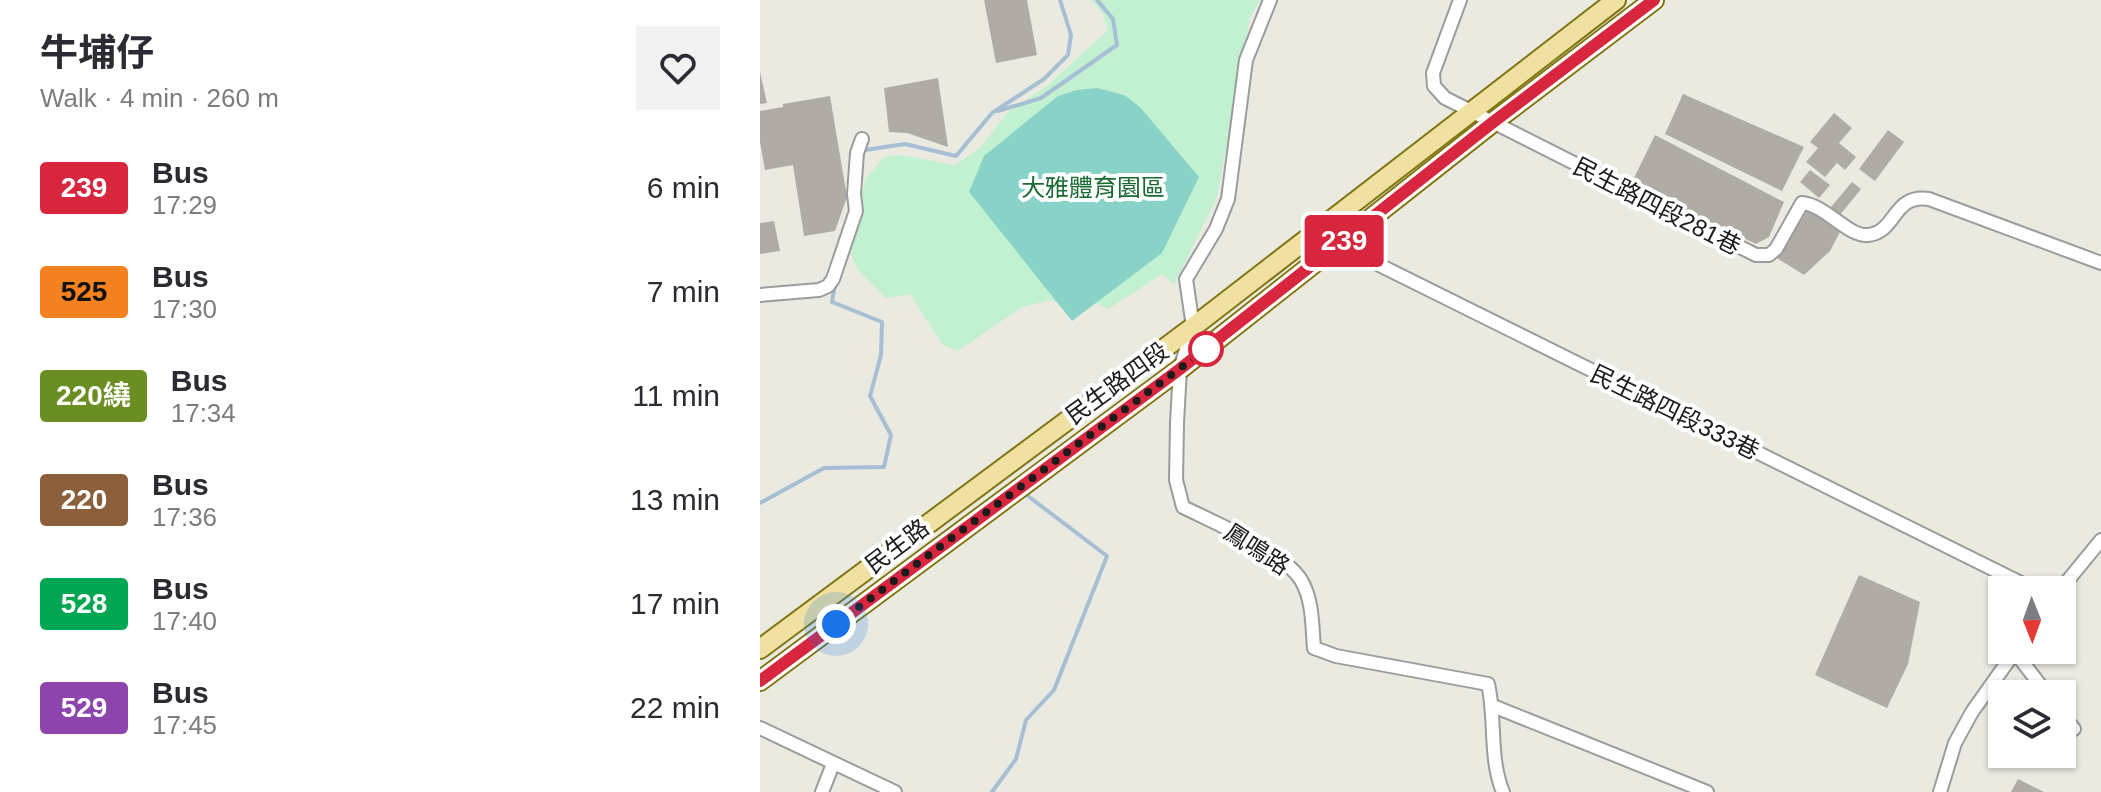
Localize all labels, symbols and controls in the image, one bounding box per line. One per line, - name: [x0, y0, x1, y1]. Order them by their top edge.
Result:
- button: heart: [636, 26, 720, 110]
- text: 牛埔仔: [40, 32, 154, 74]
- text: Walk · 4 min · 260 m: [40, 83, 279, 113]
- street label: 民生路四段281巷: [1569, 152, 1745, 260]
- text: Bus: [152, 156, 209, 189]
- text: 6 min: [647, 171, 720, 204]
- text: 239: [61, 172, 107, 203]
- park label: 大雅體育園區: [1021, 174, 1165, 201]
- text: 17:29: [152, 190, 217, 220]
- line badge: 239: [1298, 215, 1390, 267]
- text: 239: [1321, 225, 1367, 256]
- text: Bus: [152, 260, 209, 293]
- text: 7 min: [647, 275, 720, 308]
- text: 525: [61, 276, 107, 307]
- text: 17:30: [152, 294, 217, 324]
- unlabelled marker: [1189, 332, 1223, 366]
- street label: 民生路四段: [1061, 337, 1173, 429]
- street label: 民生路四段333巷: [1586, 360, 1764, 464]
- text: Bus: [171, 364, 227, 397]
- text: 11 min: [632, 379, 720, 412]
- text: 220繞: [56, 380, 131, 411]
- text: 17:34: [171, 398, 236, 428]
- text: Bus: [152, 468, 209, 501]
- text: 13 min: [630, 483, 720, 516]
- text: 220: [61, 484, 107, 515]
- text: 17:36: [152, 502, 217, 532]
- street label: 民生路: [860, 514, 934, 578]
- street label: 鳳鳴路: [1219, 518, 1295, 580]
- text: Bus: [152, 572, 209, 605]
- north arrow: [1988, 576, 2076, 664]
- map controls: [1988, 576, 2076, 768]
- text: 17 min: [630, 587, 720, 620]
- text: 528: [61, 588, 107, 619]
- your location: [816, 604, 856, 644]
- text: 17:40: [152, 606, 217, 636]
- text: Bus: [152, 676, 209, 709]
- button: layers: [1988, 680, 2076, 768]
- text: 22 min: [630, 691, 720, 724]
- text: 529: [61, 692, 107, 723]
- text: 17:45: [152, 710, 217, 740]

